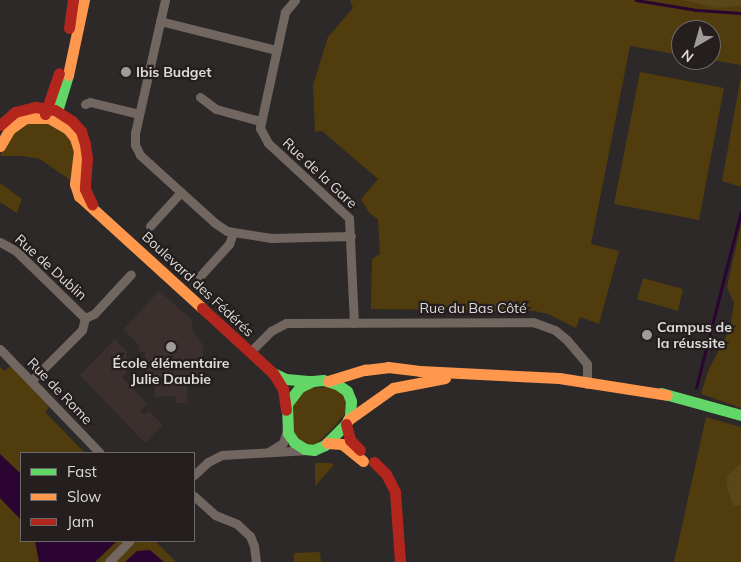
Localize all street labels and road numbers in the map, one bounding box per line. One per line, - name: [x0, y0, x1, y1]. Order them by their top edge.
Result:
- street label: Rue de la Gare: [279, 134, 361, 212]
- street label: Boulevard des Fédérés: [139, 228, 257, 340]
- street label: Rue de Dublin: [12, 230, 90, 304]
- street label: Rue du Bas Côté: [419, 300, 527, 316]
- street label: Rue de Rome: [24, 354, 96, 428]

